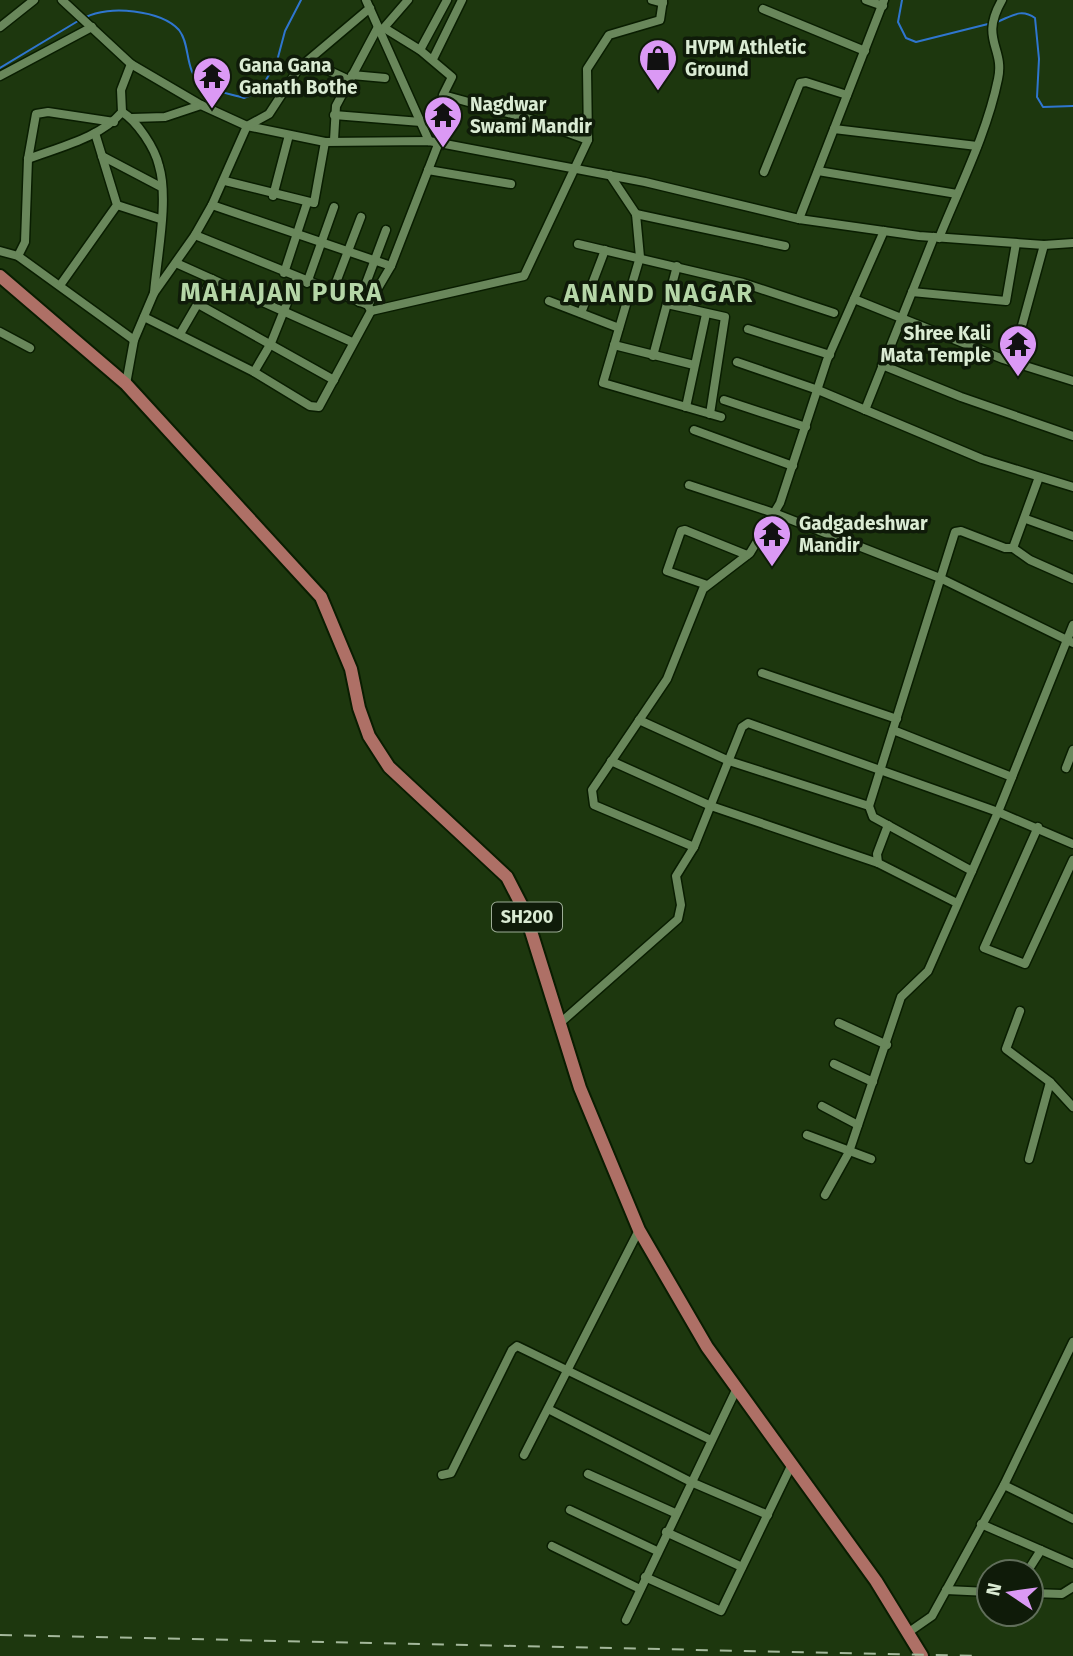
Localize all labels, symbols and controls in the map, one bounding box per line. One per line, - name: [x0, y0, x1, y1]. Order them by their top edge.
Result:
- place label: HVPM Athletic Ground: [685, 36, 806, 81]
- shop icon: HVPM Athletic Ground: [637, 37, 679, 92]
- place label: Gana Gana Ganath Bothe: [239, 54, 357, 99]
- temple icon: Gana Gana Ganath Bothe: [191, 55, 233, 110]
- place label: Nagdwar Swami Mandir: [470, 93, 592, 138]
- temple icon: Nagdwar Swami Mandir: [422, 94, 464, 149]
- district label: MAHAJAN PURA: [180, 277, 384, 308]
- district label: ANAND NAGAR: [563, 278, 754, 309]
- place label: Shree Kali Mata Temple: [880, 322, 991, 367]
- temple icon: Shree Kali Mata Temple: [997, 323, 1039, 378]
- place label: Gadgadeshwar Mandir: [799, 512, 928, 557]
- temple icon: Gadgadeshwar Mandir: [751, 513, 793, 568]
- road number: SH200: [492, 902, 562, 932]
- north arrow: [975, 1558, 1045, 1628]
- text: N: [981, 1581, 1007, 1598]

